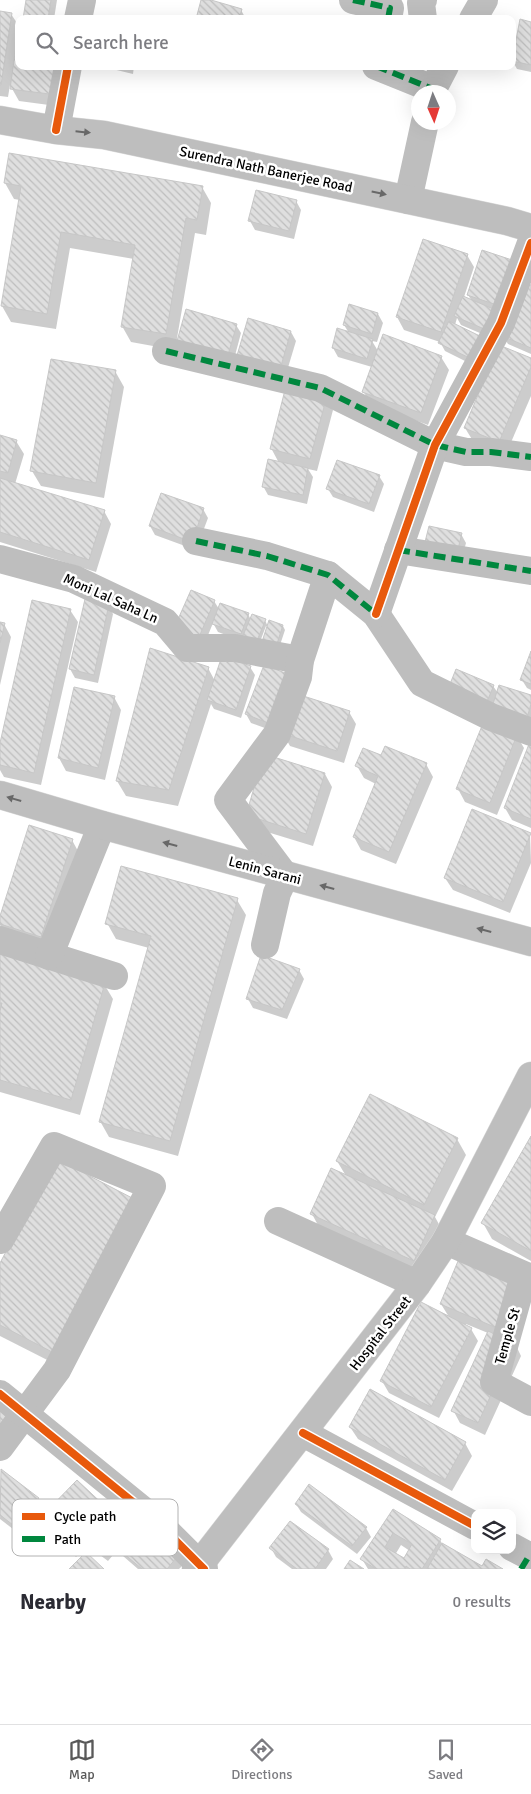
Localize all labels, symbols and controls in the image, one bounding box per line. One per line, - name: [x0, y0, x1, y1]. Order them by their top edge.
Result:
- search box: [15, 15, 516, 70]
- icon: search: [33, 29, 61, 57]
- text: Search here: [73, 31, 169, 55]
- north arrow: [411, 85, 456, 130]
- one-way arrow: [75, 129, 91, 137]
- street label: Surendra Nath Banerjee Road: [178, 143, 354, 196]
- one-way arrow: [371, 190, 387, 198]
- street label: Moni Lal Saha Ln: [61, 570, 161, 627]
- one-way arrow: [7, 795, 22, 803]
- one-way arrow: [163, 840, 178, 848]
- street label: Lenin Sarani: [227, 853, 303, 888]
- one-way arrow: [320, 883, 335, 891]
- one-way arrow: [476, 925, 491, 933]
- street label: Hospital Street: [346, 1293, 415, 1374]
- street label: Temple St: [491, 1306, 524, 1366]
- legend: [12, 1499, 178, 1556]
- text: Cycle path: [54, 1508, 116, 1525]
- map controls: [471, 1509, 516, 1554]
- button: layers: [471, 1509, 516, 1554]
- text: Path: [54, 1531, 81, 1548]
- text: Nearby: [20, 1589, 86, 1615]
- text: 0 results: [452, 1592, 511, 1612]
- tab: Map: [68, 1736, 96, 1783]
- tab: Directions: [231, 1736, 292, 1783]
- tab: Saved: [428, 1736, 463, 1783]

